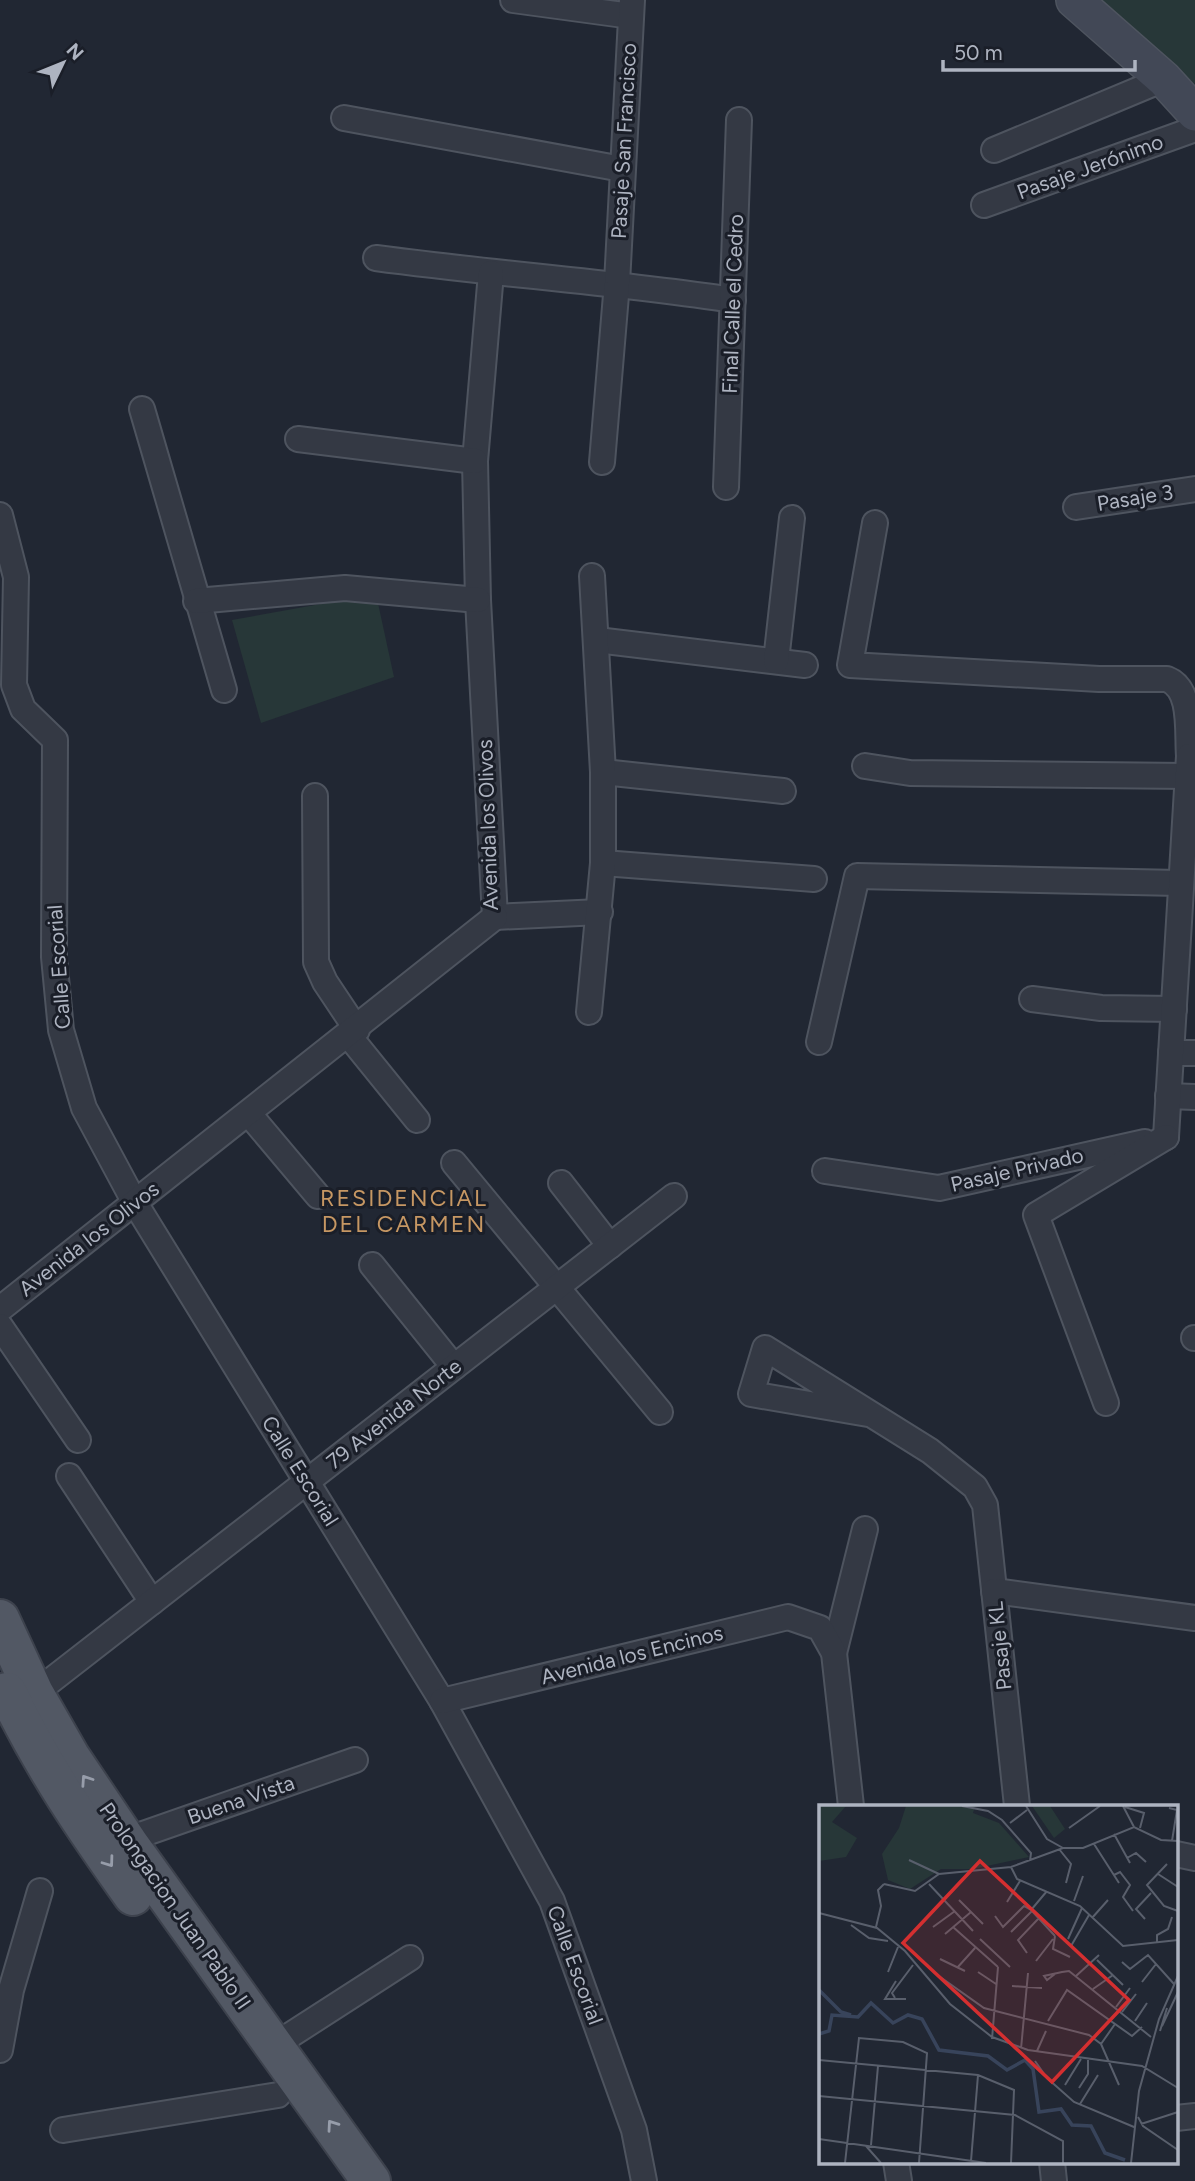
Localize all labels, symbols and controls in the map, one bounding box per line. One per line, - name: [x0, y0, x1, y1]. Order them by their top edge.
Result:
- north arrow: [28, 28, 98, 98]
- scale bar: [943, 28, 1136, 72]
- text: N: [62, 39, 88, 65]
- text: 50 m: [954, 40, 1003, 65]
- street label: Pasaje San Francisco: [606, 42, 641, 240]
- street label: Pasaje Jerónimo: [1013, 129, 1166, 205]
- street label: Final Calle el Cedro: [717, 214, 748, 394]
- street label: Pasaje 3: [1095, 479, 1175, 516]
- street label: Avenida los Olivos: [472, 739, 503, 911]
- street label: Calle Escorial: [42, 904, 75, 1030]
- street label: Pasaje Privado: [948, 1142, 1086, 1197]
- street label: Avenida los Olivos: [14, 1176, 164, 1301]
- district label: RESIDENCIAL DEL CARMEN: [320, 1184, 488, 1238]
- street label: 79 Avenida Norte: [321, 1353, 466, 1474]
- street label: Calle Escorial: [257, 1411, 344, 1530]
- street label: Pasaje KL: [982, 1600, 1017, 1692]
- street label: Avenida los Encinos: [538, 1620, 726, 1689]
- street label: Buena Vista: [184, 1770, 298, 1829]
- one-way arrow: [82, 1775, 95, 1788]
- street label: Prolongacion Juan Pablo II: [94, 1797, 256, 2014]
- inset map: [819, 1805, 1178, 2164]
- one-way arrow: [101, 1854, 113, 1867]
- street label: Calle Escorial: [542, 1902, 609, 2028]
- one-way arrow: [328, 2120, 340, 2133]

